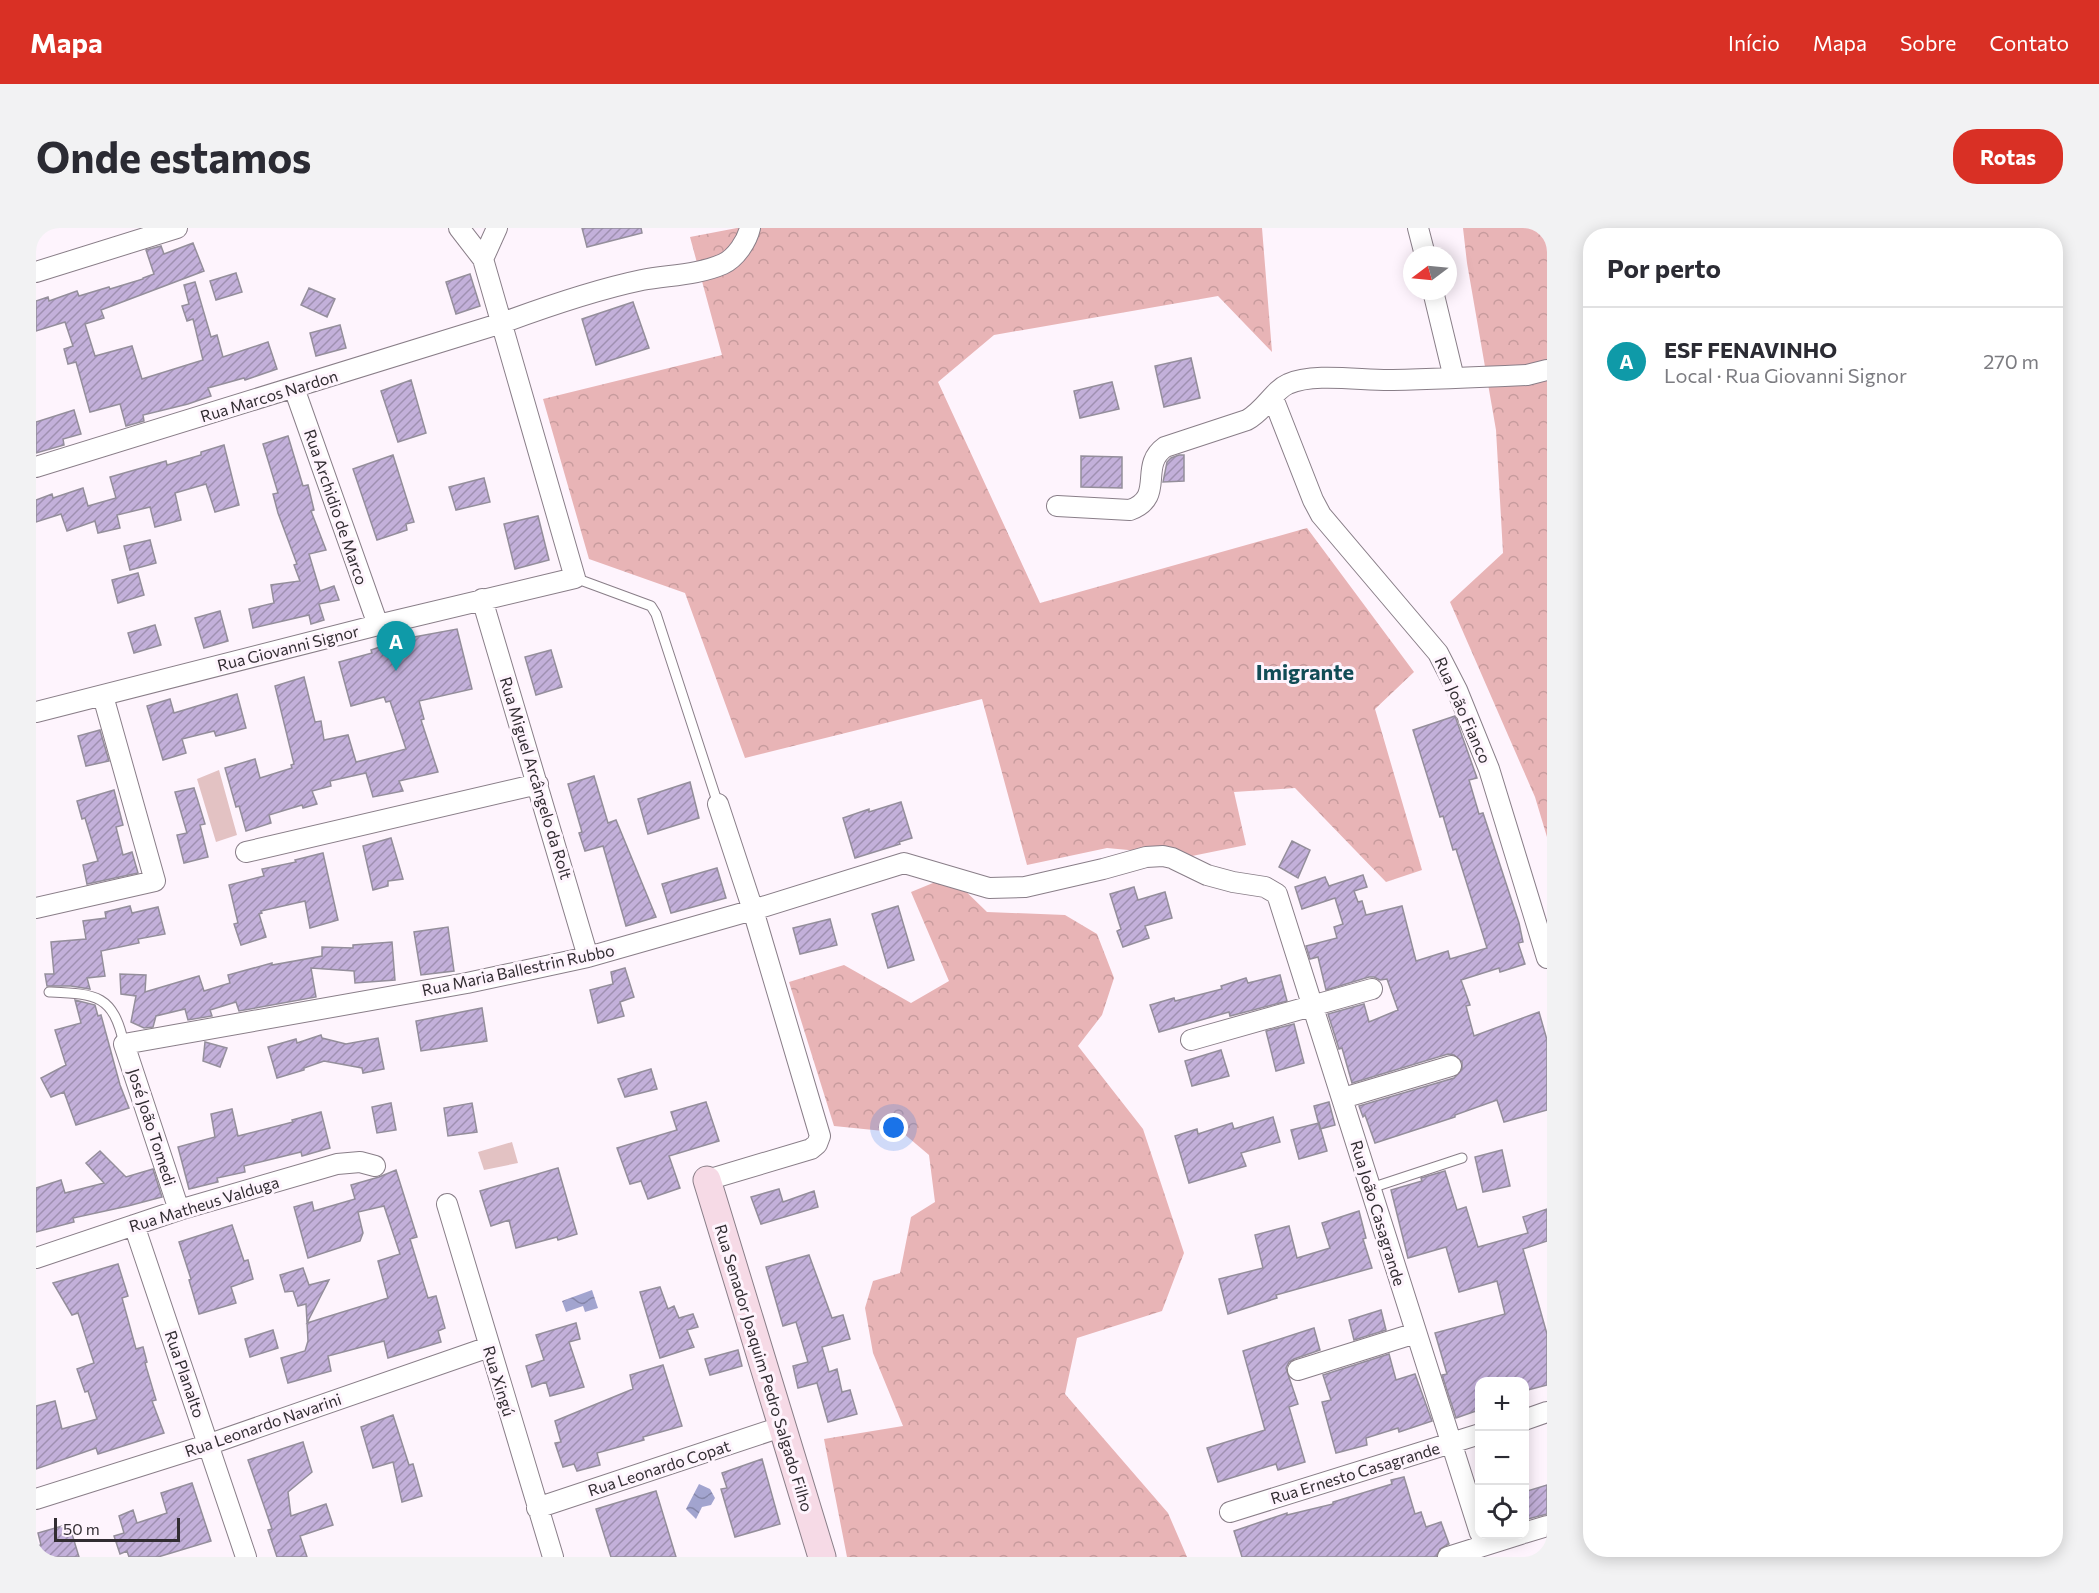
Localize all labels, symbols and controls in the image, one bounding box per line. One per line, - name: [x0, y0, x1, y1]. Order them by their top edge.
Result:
- text: Mapa: [30, 25, 103, 59]
- text: Início: [1728, 30, 1780, 55]
- text: Mapa: [1813, 30, 1867, 55]
- text: Sobre: [1900, 30, 1956, 55]
- text: Contato: [1989, 30, 2069, 55]
- button: Rotas: [1953, 129, 2063, 184]
- text: Onde estamos: [36, 130, 311, 182]
- north arrow: [1403, 246, 1457, 300]
- text: Por perto: [1607, 252, 1721, 283]
- text: ESF FENAVINHO: [1664, 336, 1837, 363]
- text: A: [1619, 349, 1634, 373]
- text: 270 m: [1983, 349, 2039, 373]
- text: Local · Rua Giovanni Signor: [1664, 363, 1907, 387]
- street label: Rua Marcos Nardon: [198, 366, 340, 425]
- street label: Rua Archidio de Marco: [301, 427, 372, 587]
- street label: Rua Giovanni Signor: [215, 621, 361, 674]
- pin: A: [376, 622, 416, 671]
- street label: Rua João Fianco: [1432, 654, 1495, 766]
- district label: Imigrante: [1256, 658, 1354, 685]
- street label: Rua Miguel Arcângelo da Rolt: [497, 674, 577, 882]
- street label: Rua Maria Ballestrin Rubbo: [420, 940, 616, 999]
- street label: José João Tomedi: [125, 1066, 180, 1188]
- your location: [879, 1113, 908, 1142]
- street label: Rua João Casagrande: [1347, 1138, 1410, 1288]
- street label: Rua Matheus Valduga: [127, 1172, 281, 1235]
- street label: Rua Senador Joaquim Pedro Salgado Filho: [712, 1222, 817, 1514]
- street label: Rua Planalto: [162, 1328, 209, 1420]
- street label: Rua Xingú: [480, 1343, 519, 1418]
- map controls: [1475, 1377, 1529, 1539]
- button: +: [1475, 1377, 1529, 1431]
- street label: Rua Leonardo Navarini: [182, 1389, 344, 1460]
- button: −: [1475, 1431, 1529, 1485]
- street label: Rua Leonardo Copat: [585, 1435, 733, 1500]
- street label: Rua Ernesto Casagrande: [1268, 1438, 1442, 1507]
- button: locate: [1475, 1485, 1529, 1539]
- scale bar: [54, 1515, 180, 1542]
- text: 50 m: [63, 1519, 100, 1538]

